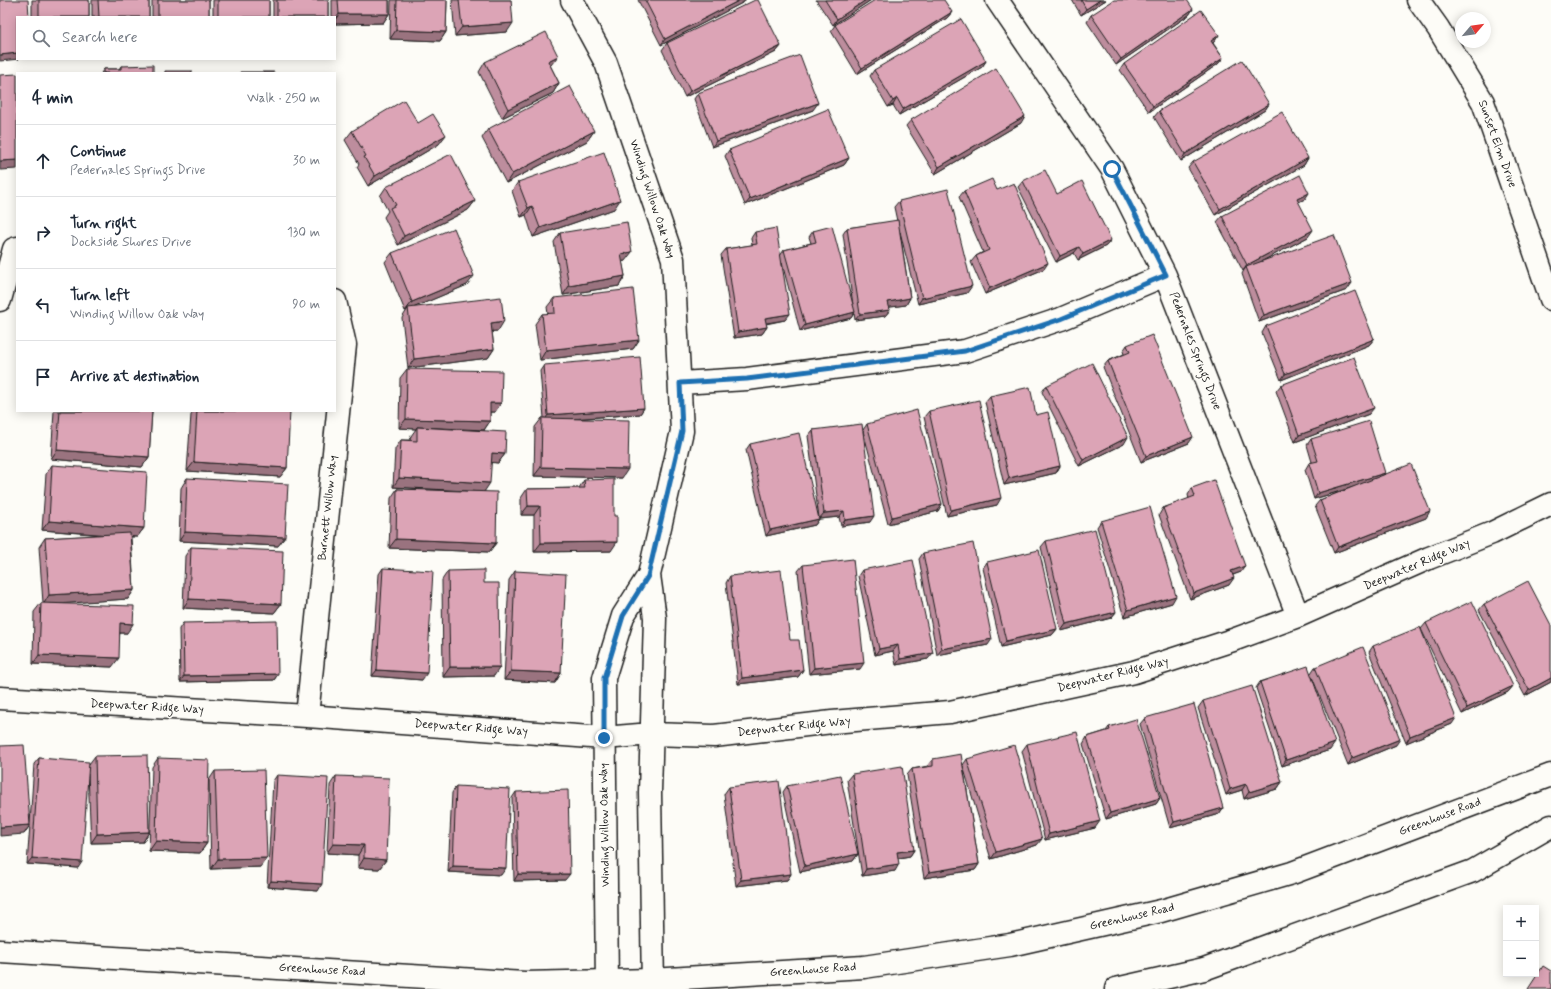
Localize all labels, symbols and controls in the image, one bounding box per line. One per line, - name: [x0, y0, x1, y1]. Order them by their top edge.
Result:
- north arrow: [1455, 12, 1491, 48]
- search box: [16, 16, 336, 60]
- icon: search: [30, 27, 52, 49]
- text: Search here: [62, 28, 138, 48]
- text: 4 min: [32, 87, 73, 109]
- text: Walk · 250 m: [247, 90, 320, 107]
- street label: Sunset Elm Drive: [1474, 98, 1520, 190]
- street label: Winding Willow Oak Way: [624, 138, 679, 261]
- text: Continue: [70, 142, 126, 162]
- icon: ahead: [32, 150, 54, 172]
- text: 30 m: [293, 152, 320, 169]
- route start: [1103, 160, 1121, 178]
- text: Pedernales Springs Drive: [70, 162, 205, 179]
- text: Turn right: [70, 214, 137, 234]
- icon: right: [32, 222, 54, 244]
- text: 130 m: [287, 224, 320, 241]
- text: Dockside Shores Drive: [70, 234, 191, 251]
- text: Turn left: [70, 286, 130, 306]
- street label: Pedernales Springs Drive: [1164, 290, 1225, 413]
- icon: left: [32, 294, 54, 316]
- text: 90 m: [292, 296, 320, 313]
- text: Winding Willow Oak Way: [70, 306, 204, 323]
- icon: arrive: [32, 366, 54, 388]
- text: Arrive at destination: [70, 367, 199, 387]
- street label: Burnett Willow Way: [315, 455, 341, 561]
- street label: Deepwater Ridge Way: [1361, 535, 1473, 596]
- street label: Deepwater Ridge Way: [1056, 653, 1171, 698]
- street label: Deepwater Ridge Way: [90, 696, 205, 719]
- street label: Deepwater Ridge Way: [737, 713, 852, 742]
- street label: Deepwater Ridge Way: [414, 716, 529, 741]
- route end: [595, 729, 613, 747]
- street label: Winding Willow Oak Way: [596, 763, 615, 887]
- street label: Greenhouse Road: [1397, 794, 1483, 840]
- street label: Greenhouse Road: [1088, 899, 1176, 935]
- map controls: [1503, 905, 1539, 977]
- button: +: [1503, 905, 1539, 941]
- button: −: [1503, 941, 1539, 977]
- street label: Greenhouse Road: [769, 959, 857, 981]
- street label: Greenhouse Road: [278, 960, 366, 980]

